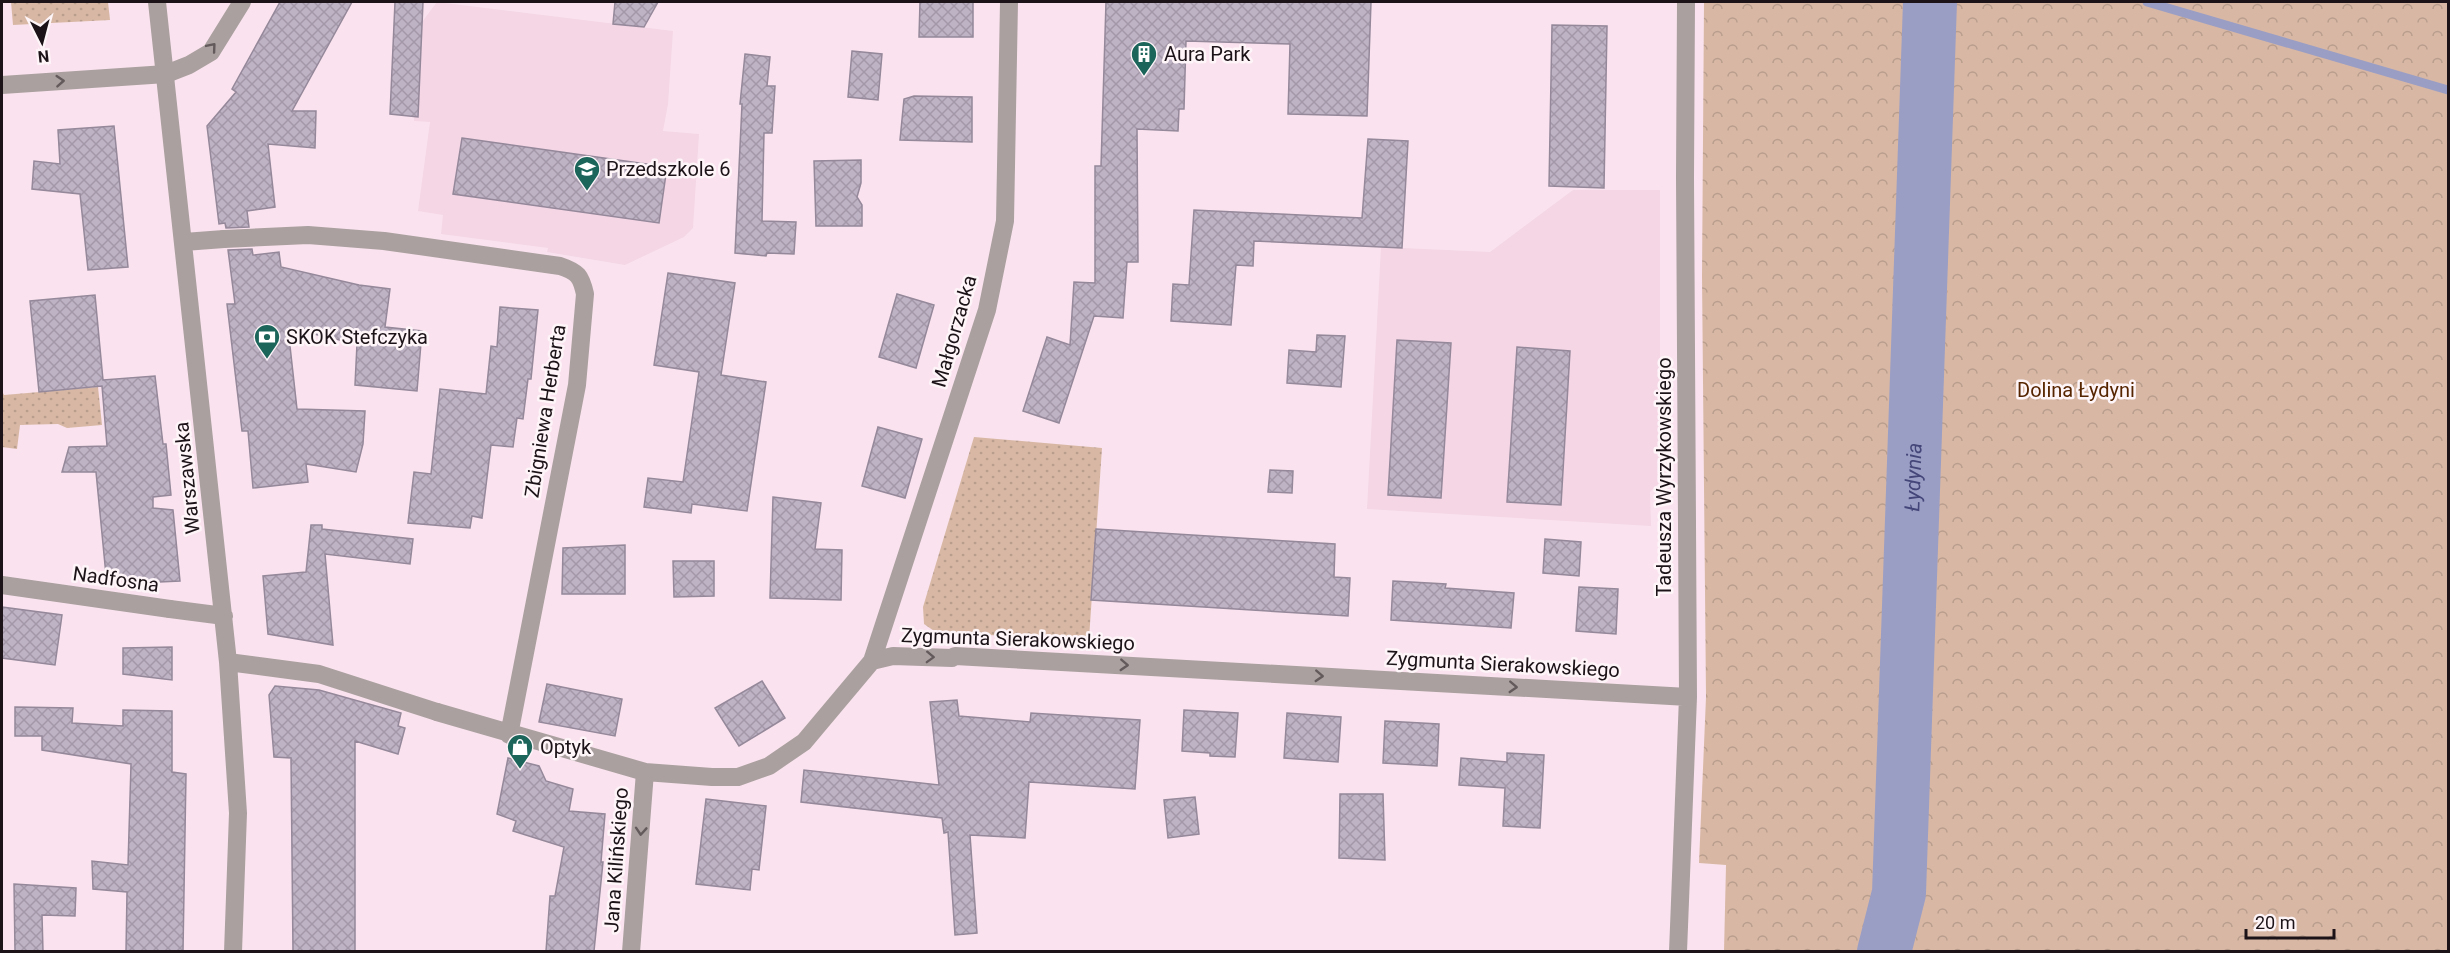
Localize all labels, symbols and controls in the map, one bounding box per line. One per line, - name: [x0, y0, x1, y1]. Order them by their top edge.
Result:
- north arrow: [12, 12, 72, 72]
- building icon: Aura Park: [1129, 39, 1159, 77]
- place label: Aura Park: [1164, 42, 1251, 66]
- one-way arrow: [205, 43, 216, 54]
- text: N: [37, 46, 50, 66]
- one-way arrow: [55, 75, 64, 88]
- school or university icon: Przedszkole 6: [572, 154, 602, 192]
- place label: Przedszkole 6: [606, 157, 731, 181]
- street label: Małgorzacka: [927, 272, 981, 390]
- bank icon: SKOK Stefczyka: [252, 322, 282, 360]
- street label: Zbigniewa Herberta: [519, 323, 571, 499]
- place label: SKOK Stefczyka: [286, 325, 428, 349]
- street label: Tadeusza Wyrzykowskiego: [1652, 357, 1676, 597]
- park label: Dolina Łydyni: [2017, 378, 2135, 402]
- street label: Warszawska: [169, 421, 205, 535]
- water label: Łydynia: [1900, 442, 1927, 512]
- street label: Nadfosna: [71, 561, 161, 597]
- street label: Zygmunta Sierakowskiego: [901, 623, 1135, 655]
- street label: Zygmunta Sierakowskiego: [1386, 646, 1620, 682]
- one-way arrow: [926, 651, 935, 664]
- one-way arrow: [1119, 659, 1128, 672]
- one-way arrow: [1314, 669, 1323, 682]
- one-way arrow: [1509, 680, 1518, 693]
- shop icon: Optyk: [505, 732, 535, 770]
- place label: Optyk: [540, 735, 592, 759]
- street label: Jana Kilińskiego: [599, 787, 633, 933]
- one-way arrow: [634, 826, 647, 835]
- scale bar: [2246, 902, 2334, 940]
- text: 20 m: [2255, 912, 2295, 933]

